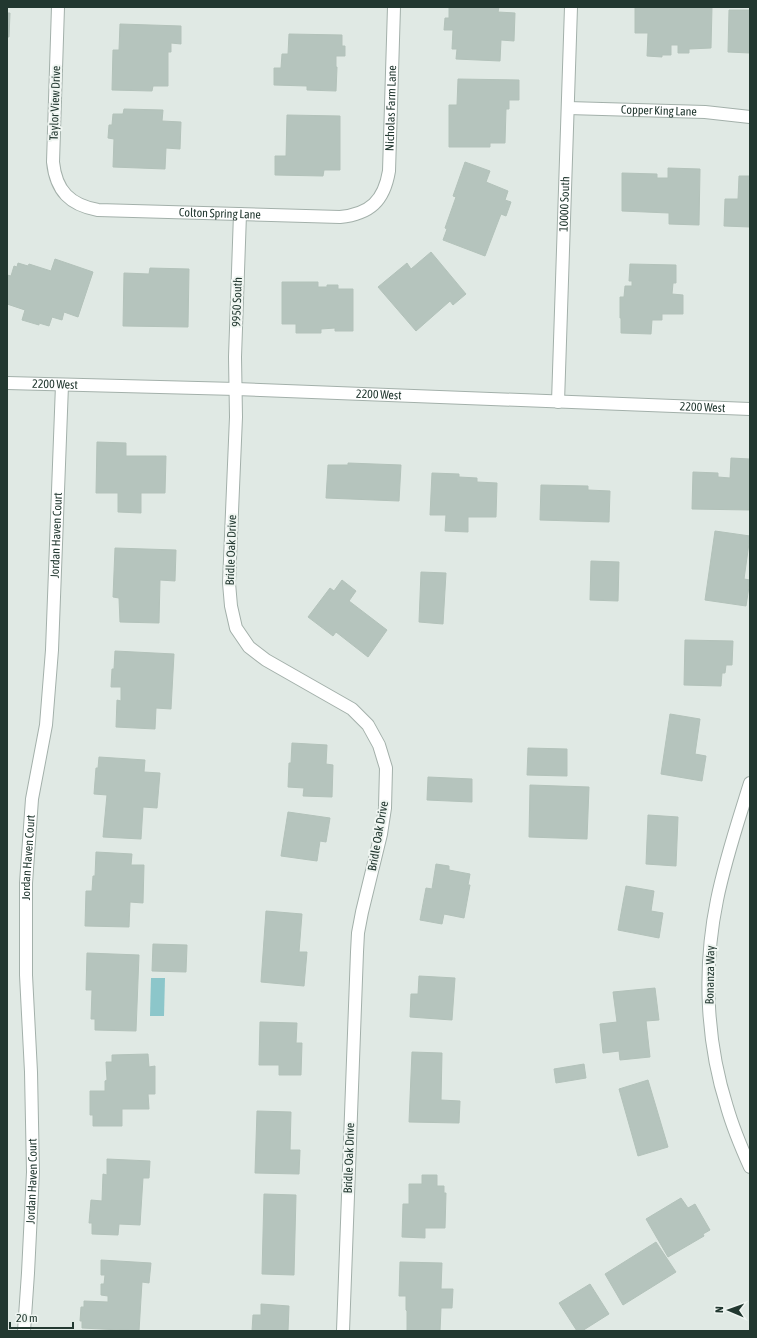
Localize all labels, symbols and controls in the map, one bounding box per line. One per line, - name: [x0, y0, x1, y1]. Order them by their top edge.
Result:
- street label: Taylor View Drive: [47, 65, 63, 141]
- street label: Nicholas Farm Lane: [383, 65, 399, 151]
- street label: Copper King Lane: [621, 103, 697, 119]
- street label: 10000 South: [557, 176, 572, 232]
- street label: Colton Spring Lane: [179, 205, 261, 222]
- street label: 9950 South: [229, 277, 245, 327]
- street label: 2200 West: [32, 377, 79, 392]
- street label: 2200 West: [356, 387, 402, 402]
- street label: 2200 West: [679, 399, 726, 415]
- street label: Jordan Haven Court: [48, 492, 65, 578]
- street label: Bridle Oak Drive: [223, 514, 239, 586]
- street label: Bridle Oak Drive: [365, 800, 391, 872]
- street label: Jordan Haven Court: [19, 814, 38, 900]
- street label: Bonanza Way: [702, 945, 718, 1005]
- street label: Bridle Oak Drive: [341, 1122, 357, 1194]
- street label: Jordan Haven Court: [23, 1138, 40, 1224]
- north arrow: [709, 1290, 749, 1330]
- scale bar: [10, 1304, 73, 1330]
- text: N: [713, 1306, 725, 1313]
- text: 20 m: [16, 1311, 38, 1325]

